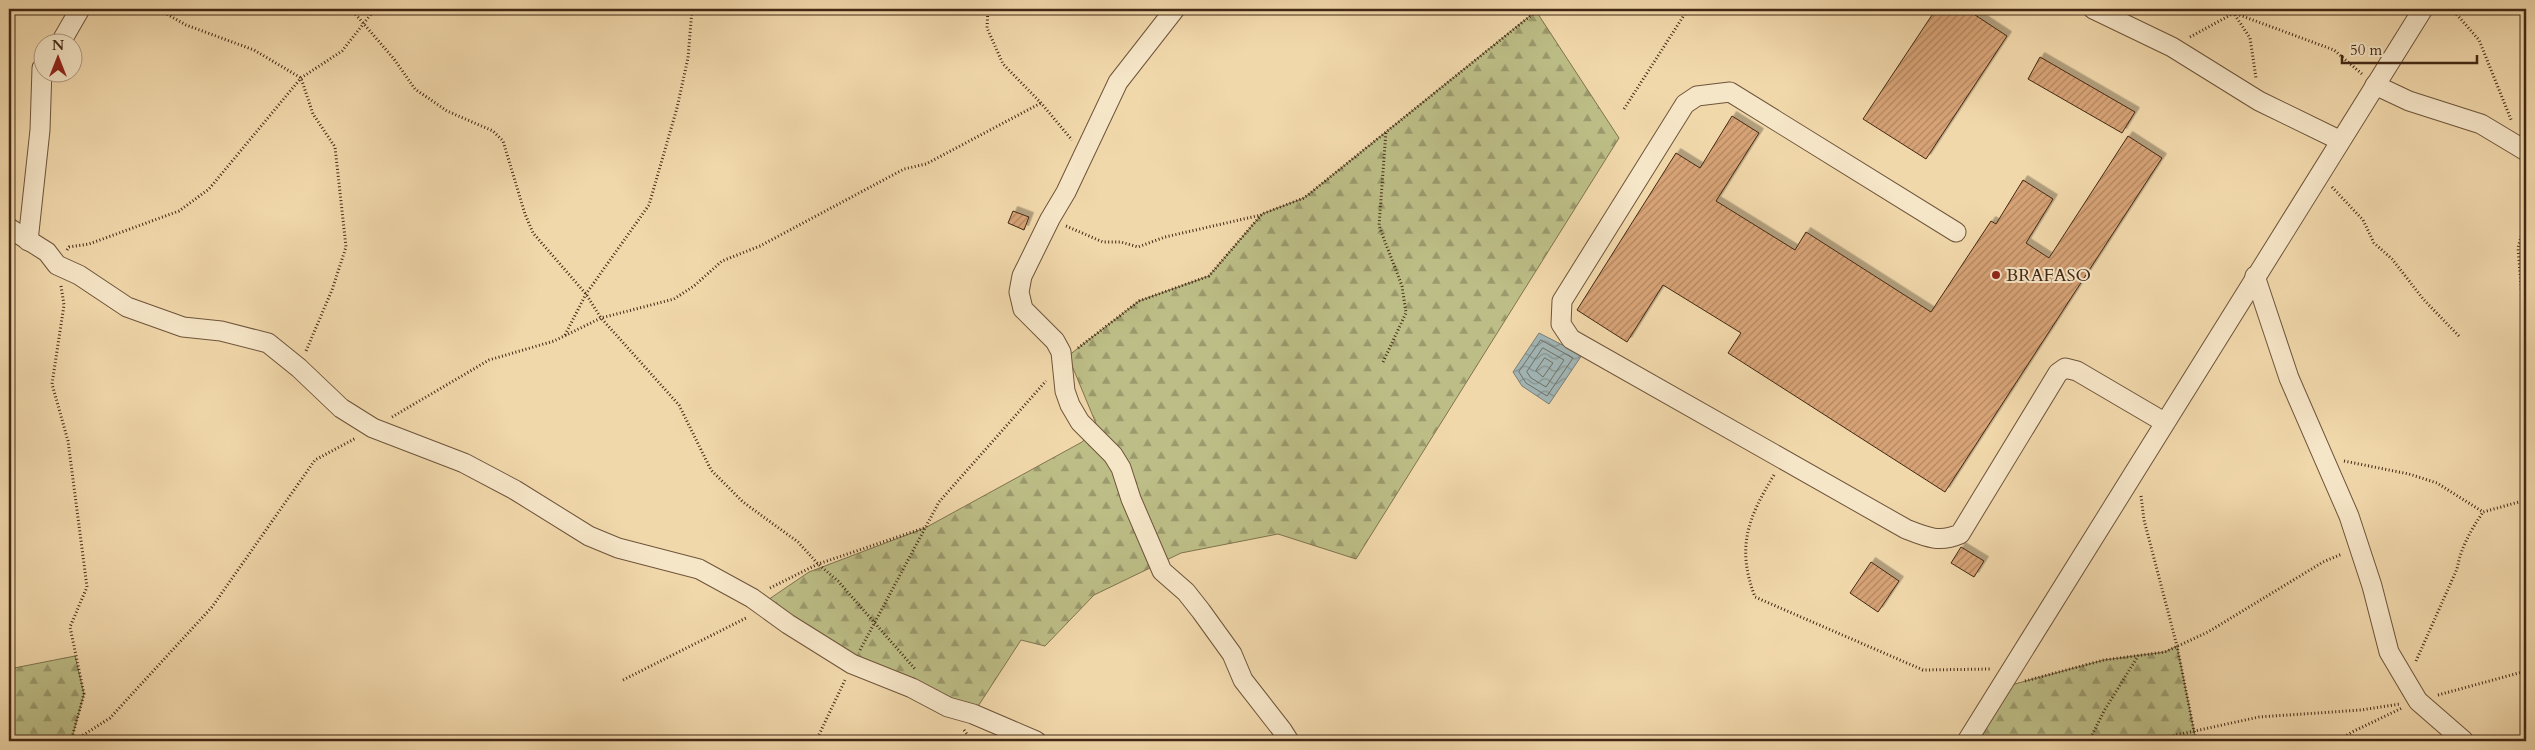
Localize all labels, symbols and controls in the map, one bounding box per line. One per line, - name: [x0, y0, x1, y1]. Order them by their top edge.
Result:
- north arrow: [32, 32, 82, 82]
- scale bar: [2342, 32, 2478, 64]
- text: N: [52, 36, 64, 55]
- text: 50 m: [2350, 40, 2382, 60]
- place label: BRAFASO: [2006, 263, 2091, 288]
- marker: BRAFASO: [1990, 269, 2002, 281]

